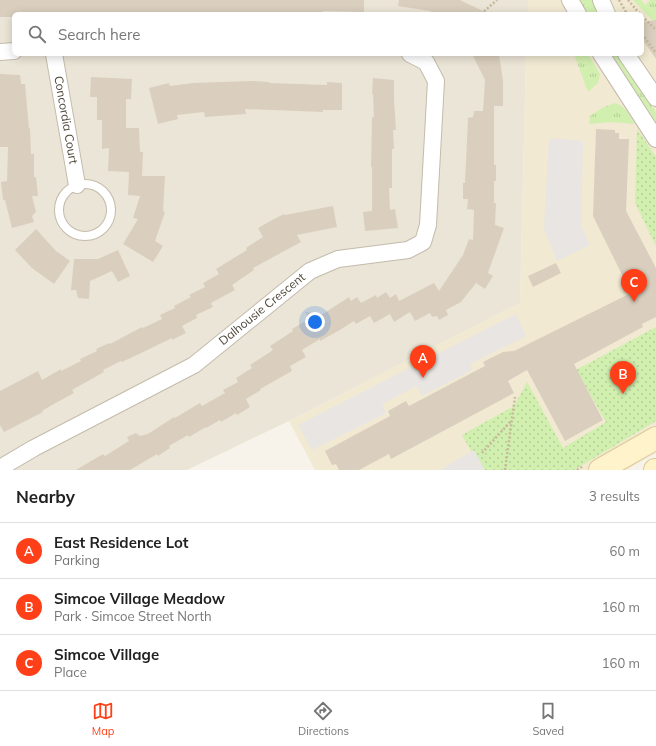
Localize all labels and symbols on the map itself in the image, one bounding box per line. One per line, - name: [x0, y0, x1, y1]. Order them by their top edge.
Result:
- street label: Concordia Court: [51, 75, 82, 165]
- street label: Dalhousie Crescent: [215, 269, 308, 348]
- pin: C: [621, 269, 647, 302]
- your location: [305, 312, 325, 332]
- pin: A: [410, 345, 436, 378]
- pin: B: [610, 361, 636, 394]

